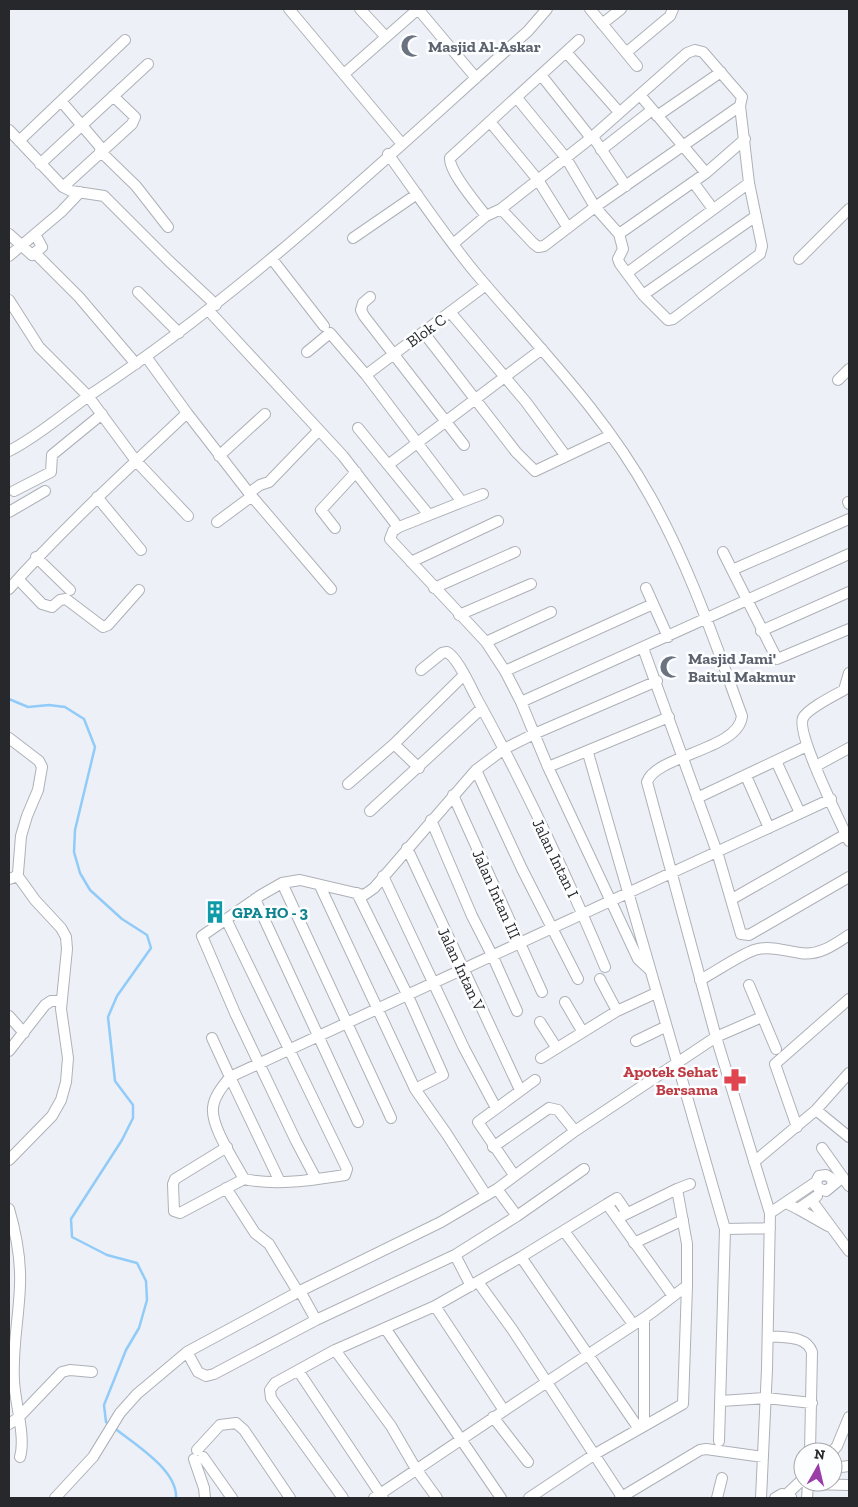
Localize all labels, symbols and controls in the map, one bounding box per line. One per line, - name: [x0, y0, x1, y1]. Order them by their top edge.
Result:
- mosque icon: Masjid Al-Askar: [399, 33, 425, 59]
- place label: Masjid Al-Askar: [428, 37, 541, 56]
- street label: Blok C: [403, 310, 450, 351]
- place label: Masjid Jami' Baitul Makmur: [688, 649, 796, 686]
- mosque icon: Masjid Jami' Baitul Makmur: [658, 654, 684, 680]
- street label: Jalan Intan I: [528, 816, 583, 901]
- street label: Jalan Intan III: [468, 847, 525, 942]
- building icon: GPA HO - 3: [202, 899, 228, 925]
- place label: GPA HO - 3: [232, 903, 309, 922]
- street label: Jalan Intan V: [434, 924, 489, 1015]
- place label: Apotek Sehat Bersama: [623, 1062, 719, 1099]
- pharmacy icon: Apotek Sehat Bersama: [722, 1067, 748, 1093]
- north arrow: [793, 1442, 843, 1492]
- text: N: [813, 1445, 827, 1464]

